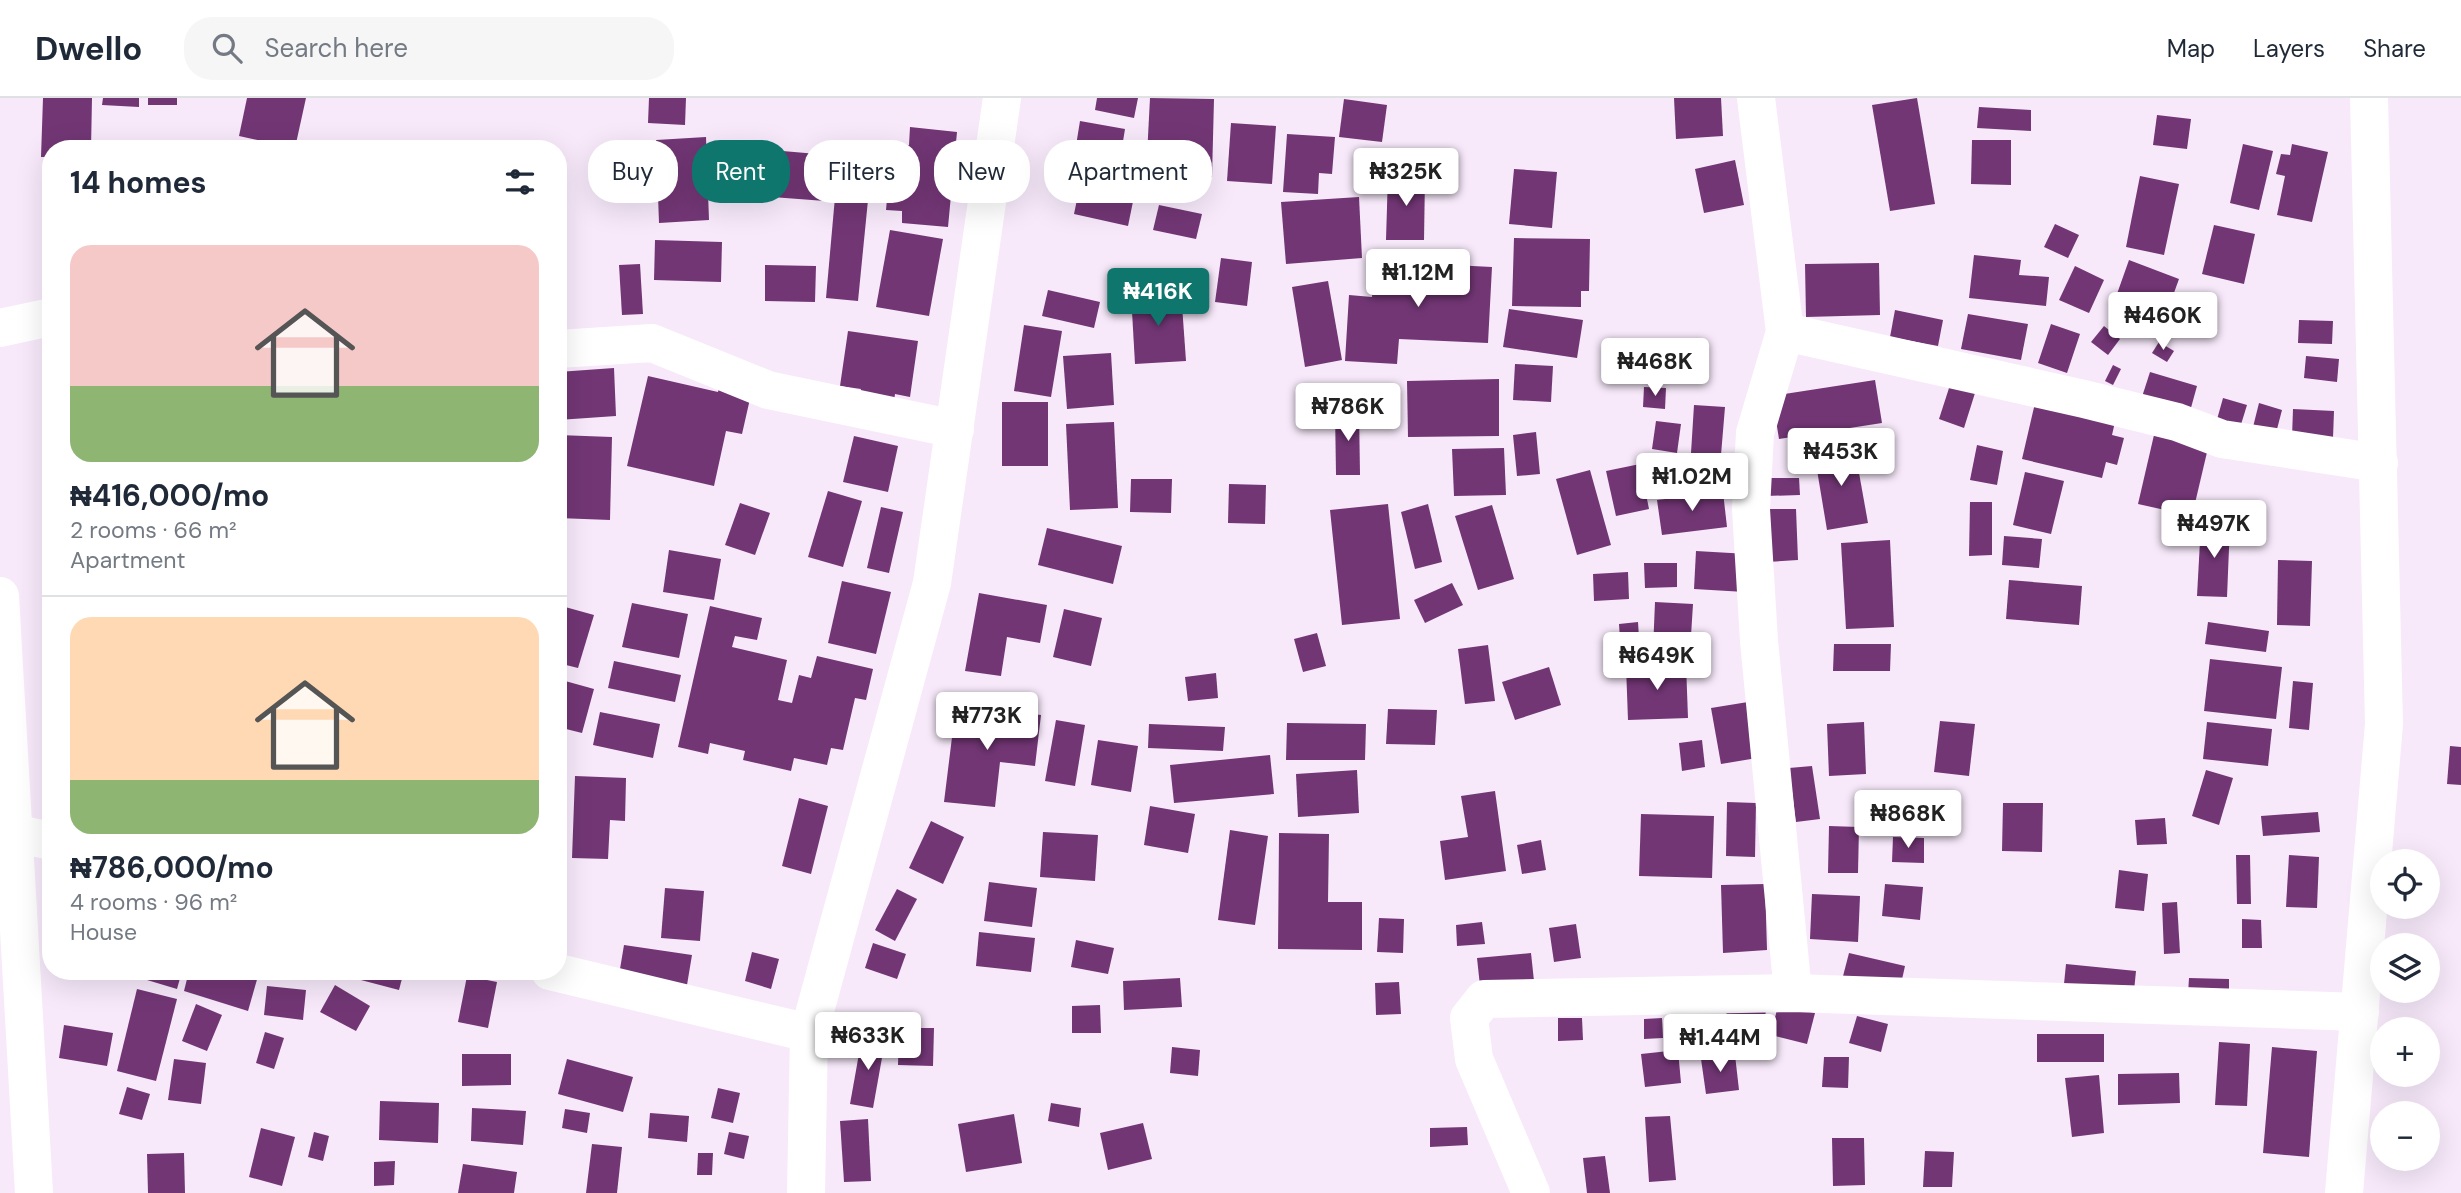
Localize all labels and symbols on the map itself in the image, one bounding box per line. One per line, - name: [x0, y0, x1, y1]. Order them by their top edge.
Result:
- pin: ₦325K: [1357, 148, 1455, 208]
- pin: ₦1.12M: [1361, 250, 1475, 309]
- pin: ₦416K: [1109, 268, 1207, 328]
- pin: ₦460K: [2114, 292, 2212, 352]
- pin: ₦468K: [1606, 338, 1704, 398]
- pin: ₦786K: [1299, 384, 1397, 443]
- pin: ₦453K: [1792, 428, 1890, 488]
- pin: ₦1.02M: [1635, 454, 1749, 513]
- pin: ₦497K: [2165, 500, 2263, 560]
- pin: ₦649K: [1608, 632, 1706, 692]
- pin: ₦773K: [938, 692, 1036, 752]
- pin: ₦868K: [1859, 790, 1957, 850]
- pin: ₦633K: [819, 1012, 917, 1072]
- pin: ₦1.44M: [1663, 1014, 1777, 1074]

